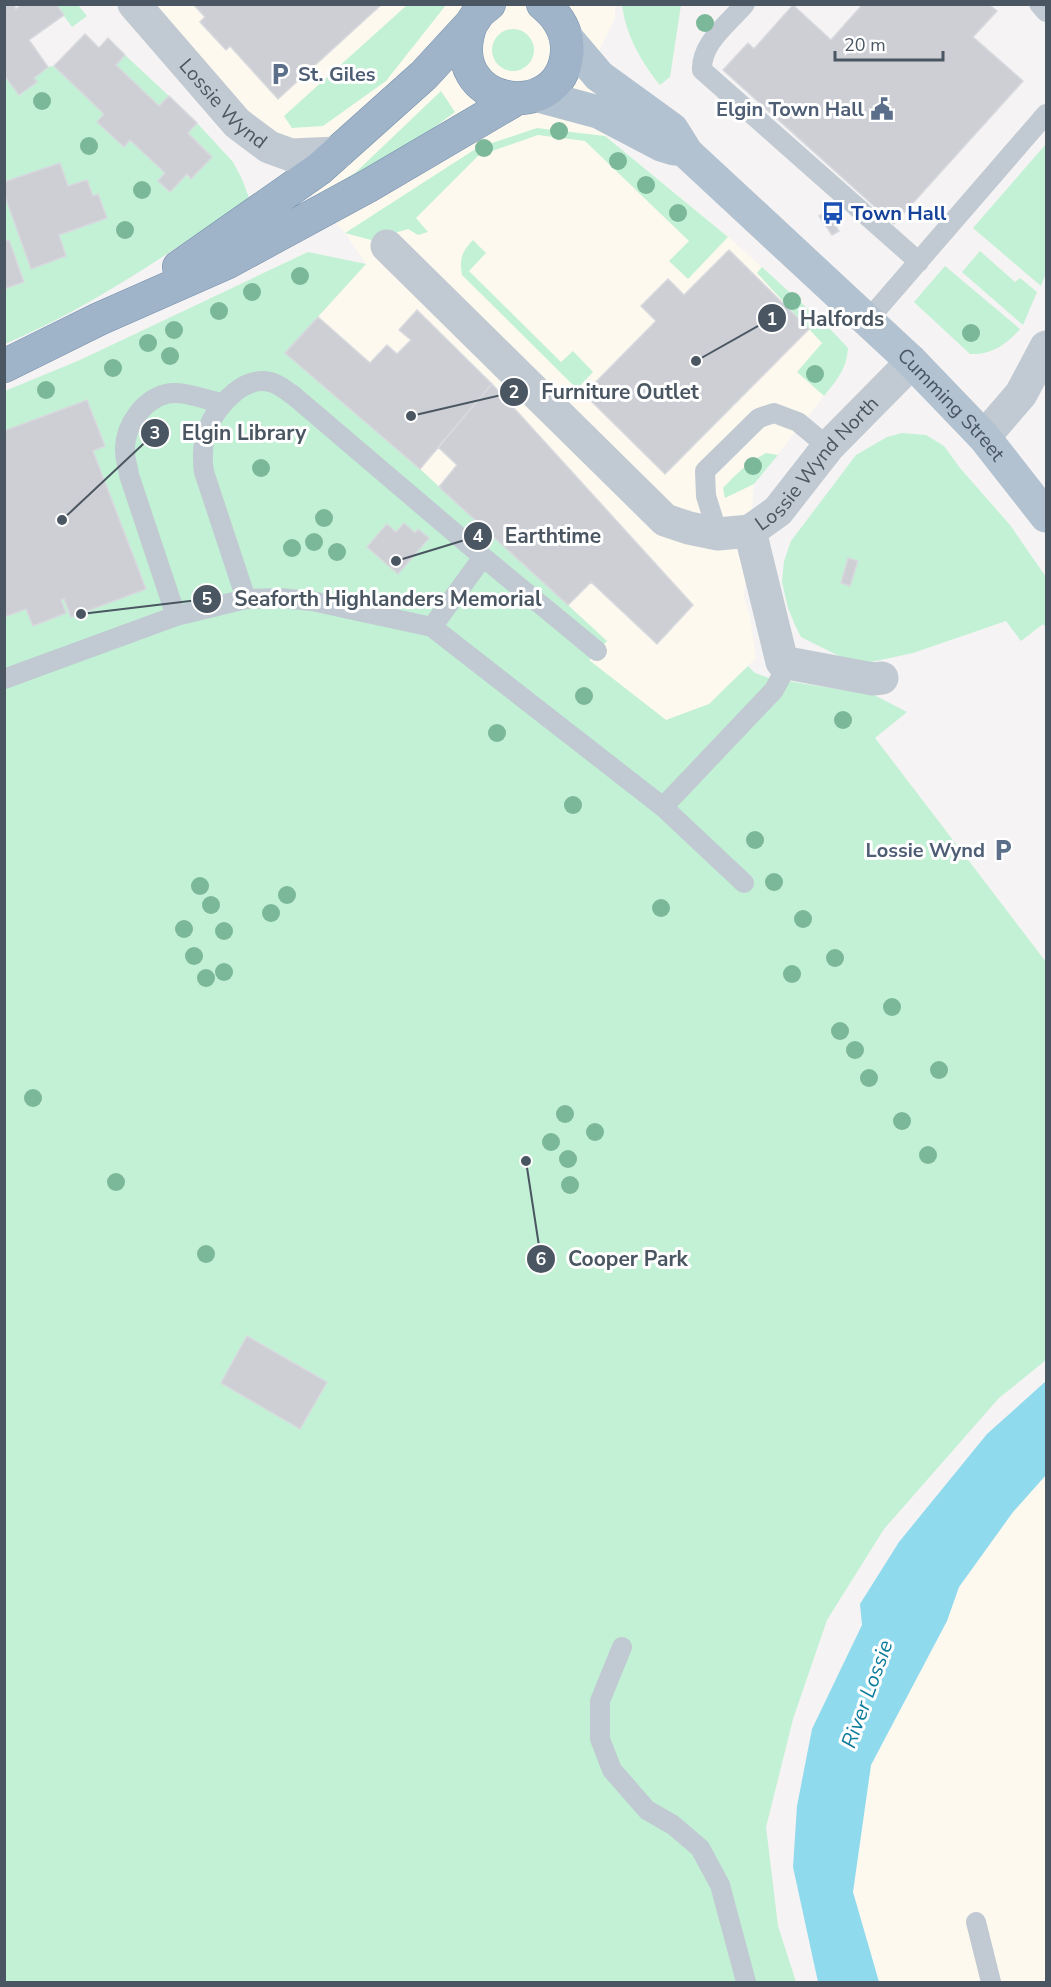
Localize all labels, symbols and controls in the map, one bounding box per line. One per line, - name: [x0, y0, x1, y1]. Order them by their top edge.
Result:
- scale bar: [835, 24, 943, 62]
- text: 20 m: [844, 33, 886, 57]
- street label: Lossie Wynd: [173, 53, 273, 155]
- parking icon: St. Giles: [267, 61, 293, 87]
- place label: St. Giles: [298, 61, 376, 88]
- place label: Elgin Town Hall: [716, 96, 865, 123]
- public building icon: Elgin Town Hall: [869, 96, 895, 122]
- bus stop icon: Town Hall: [820, 200, 846, 226]
- place label: Town Hall: [851, 200, 947, 227]
- callout: Halfords: [757, 299, 896, 338]
- text: Halfords: [800, 305, 884, 333]
- text: 1: [767, 307, 777, 331]
- street label: Cumming Street: [891, 342, 1012, 468]
- callout: Furniture Outlet: [499, 372, 711, 411]
- text: Furniture Outlet: [541, 378, 700, 406]
- text: 2: [509, 380, 519, 404]
- street label: Lossie Wynd North: [750, 390, 885, 537]
- callout: Elgin Library: [140, 413, 318, 452]
- text: Elgin Library: [182, 419, 307, 447]
- text: 3: [150, 421, 160, 445]
- callout: Earthtime: [463, 516, 613, 555]
- text: Earthtime: [505, 522, 601, 550]
- text: 4: [473, 524, 484, 548]
- callout: Seaforth Highlanders Memorial: [192, 579, 554, 618]
- text: Seaforth Highlanders Memorial: [234, 585, 542, 613]
- text: 5: [202, 587, 213, 611]
- place label: Lossie Wynd: [866, 837, 985, 864]
- parking icon: Lossie Wynd: [990, 837, 1016, 863]
- callout: Cooper Park: [526, 1239, 700, 1278]
- text: Cooper Park: [568, 1245, 689, 1273]
- text: 6: [536, 1247, 547, 1271]
- water label: River Lossie: [835, 1636, 899, 1752]

